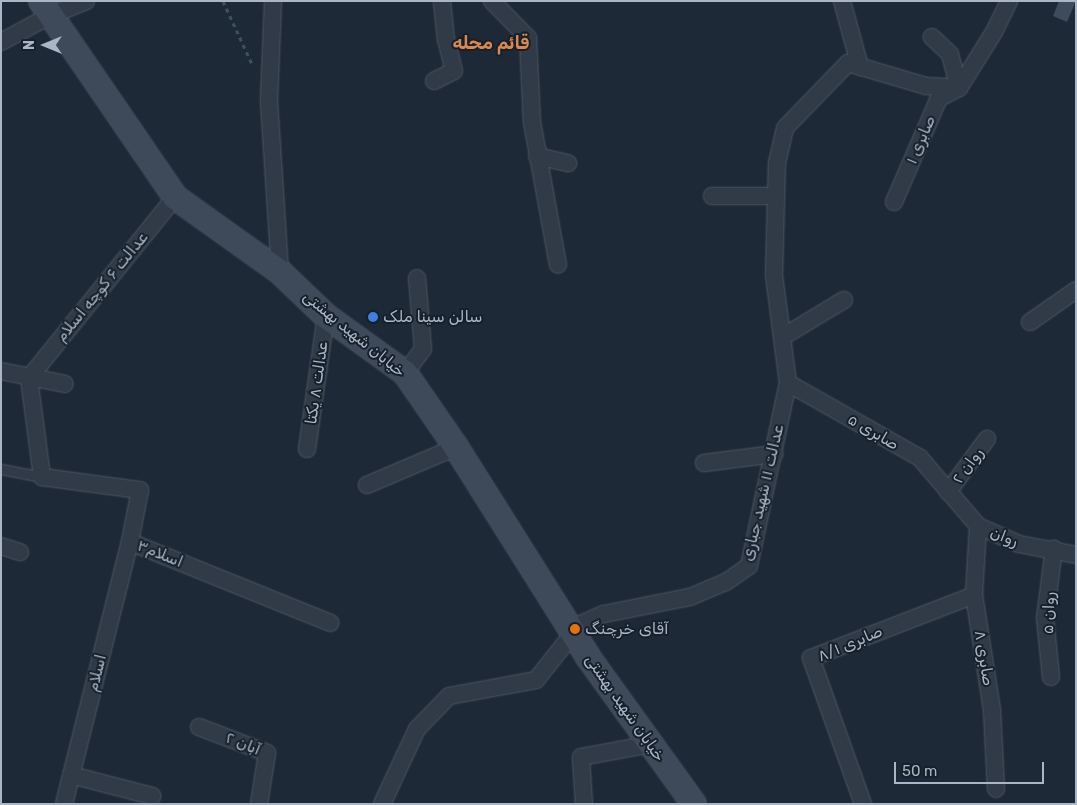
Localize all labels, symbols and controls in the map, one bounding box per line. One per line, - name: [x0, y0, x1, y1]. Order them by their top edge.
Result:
- north arrow: [20, 20, 70, 70]
- district label: قائم محله: [453, 32, 529, 54]
- text: N: [21, 40, 38, 50]
- street label: صابری ۱: [902, 113, 940, 167]
- street label: عدالت ۶ کوچه اسلام: [52, 228, 152, 346]
- street label: خیابان شهید بهشتی: [299, 287, 409, 381]
- place label: سالن سینا ملک: [383, 307, 482, 327]
- marker: سالن سینا ملک: [367, 311, 379, 323]
- street label: عدالت ۸ یکتا: [302, 340, 332, 426]
- street label: صابری ۵: [844, 410, 902, 454]
- street label: عدالت ۱۱ شهید جباری: [738, 423, 788, 563]
- street label: روان ۲: [948, 444, 988, 488]
- street label: روان: [987, 523, 1021, 551]
- street label: اسلام۳: [134, 536, 186, 572]
- street label: روان ۵: [1039, 591, 1059, 635]
- place label: آقای خرچنگ: [585, 619, 669, 639]
- street label: صابری ۸/۱: [815, 622, 885, 666]
- marker: آقای خرچنگ: [569, 623, 581, 635]
- street label: صابری ۸: [970, 629, 998, 687]
- street label: خیابان شهید بهشتی: [581, 651, 669, 765]
- street label: اسلام: [83, 652, 111, 694]
- street label: آبان ۲: [223, 728, 263, 760]
- scale bar: [897, 752, 1047, 784]
- text: 50 m: [902, 762, 937, 780]

